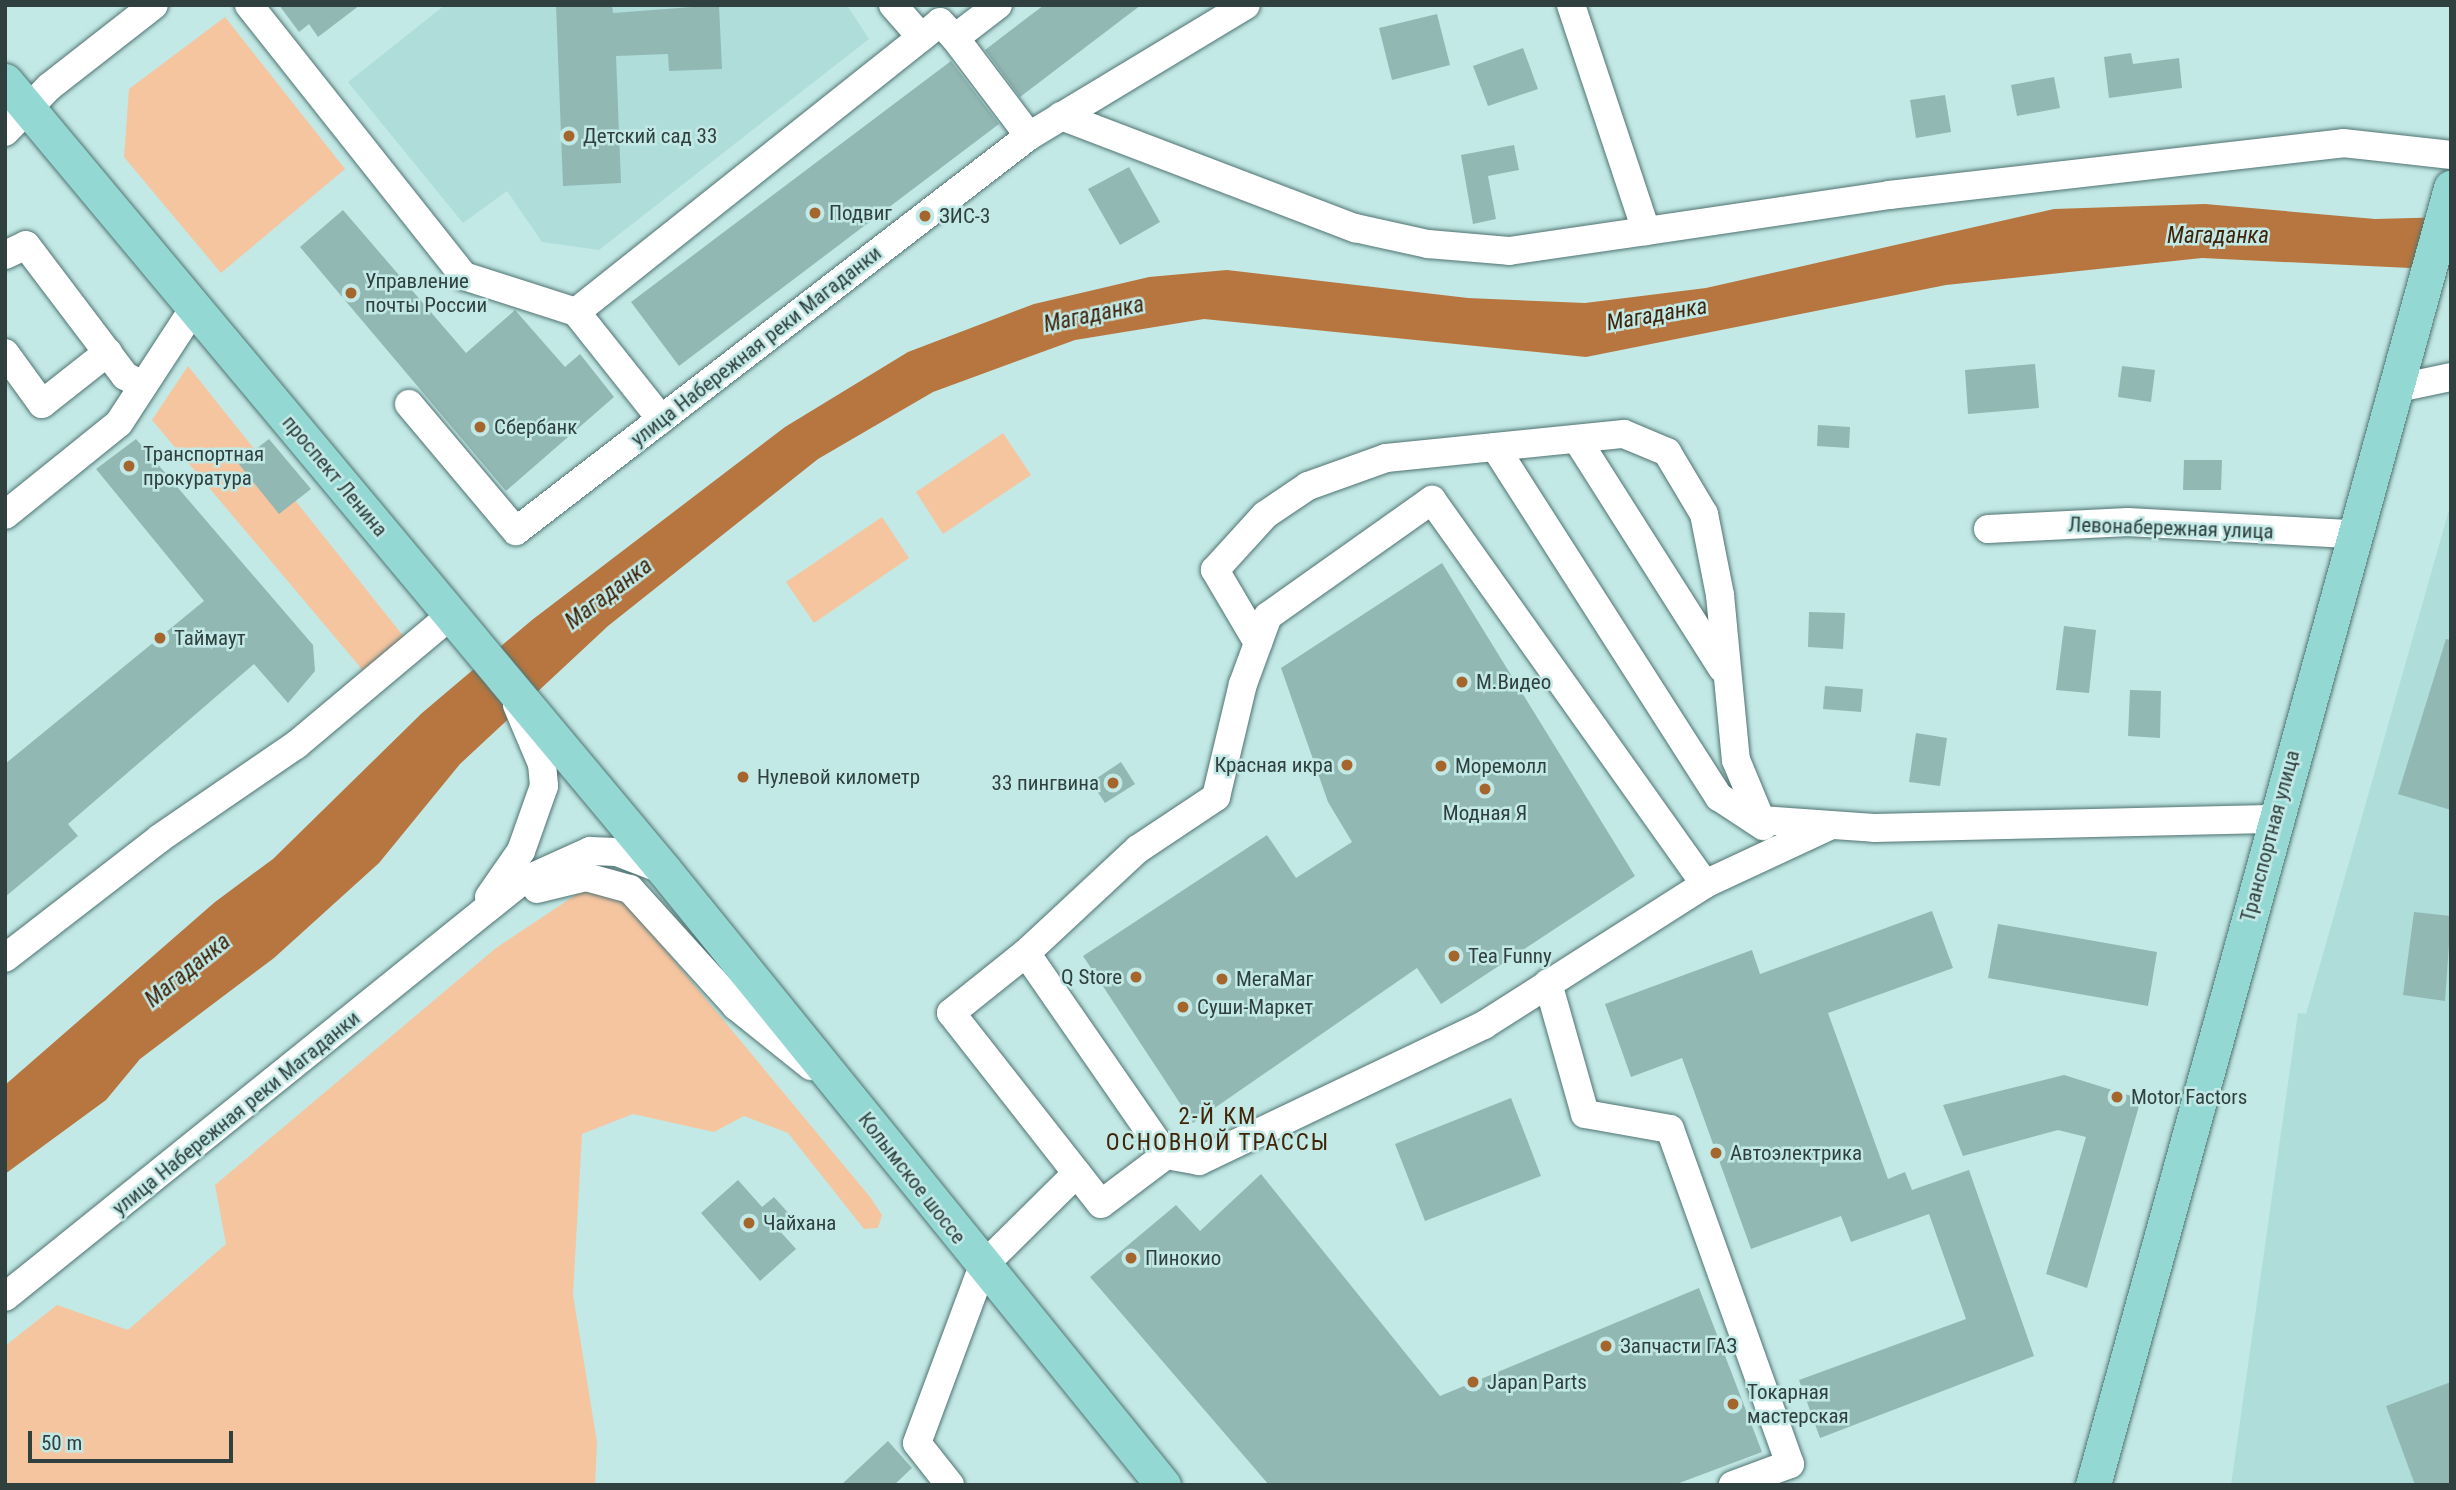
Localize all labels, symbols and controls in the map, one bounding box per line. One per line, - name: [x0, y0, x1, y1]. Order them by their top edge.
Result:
- place label: Детский сад 33: [583, 123, 717, 149]
- marker: Детский сад 33: [561, 128, 577, 144]
- place label: Подвиг: [829, 200, 892, 226]
- place label: ЗИС-3: [939, 203, 990, 229]
- marker: Подвиг: [807, 205, 823, 221]
- marker: ЗИС-3: [917, 208, 933, 224]
- water label: Магаданка: [2167, 222, 2269, 250]
- street label: улица Набережная реки Магаданки: [626, 240, 886, 452]
- place label: Управление почты России: [365, 268, 487, 318]
- marker: Управление почты России: [343, 285, 359, 301]
- water label: Магаданка: [1041, 291, 1147, 339]
- water label: Магаданка: [1604, 293, 1710, 337]
- street label: проспект Ленина: [277, 410, 393, 542]
- place label: Сбербанк: [494, 414, 577, 440]
- marker: Сбербанк: [472, 419, 488, 435]
- place label: Транспортная прокуратура: [143, 441, 264, 491]
- marker: Транспортная прокуратура: [121, 458, 137, 474]
- street label: Левонабережная улица: [2068, 512, 2274, 544]
- water label: Магаданка: [560, 552, 658, 636]
- place label: Таймаут: [174, 625, 246, 651]
- marker: Таймаут: [152, 630, 168, 646]
- place label: М.Видео: [1476, 669, 1551, 695]
- marker: М.Видео: [1454, 674, 1470, 690]
- street label: Транспортная улица: [2235, 747, 2305, 925]
- place label: Красная икра: [1214, 752, 1333, 778]
- place label: Моремолл: [1455, 753, 1547, 779]
- marker: Красная икра: [1339, 757, 1355, 773]
- marker: Моремолл: [1433, 758, 1449, 774]
- place label: Нулевой километр: [757, 764, 920, 790]
- marker: Нулевой километр: [735, 769, 751, 785]
- place label: 33 пингвина: [992, 770, 1099, 796]
- marker: 33 пингвина: [1105, 775, 1121, 791]
- marker: Модная Я: [1477, 781, 1493, 797]
- place label: Модная Я: [1443, 800, 1527, 826]
- water label: Магаданка: [140, 928, 236, 1014]
- place label: Tea Funny: [1468, 943, 1552, 969]
- marker: Tea Funny: [1446, 948, 1462, 964]
- place label: Q Store: [1061, 964, 1122, 990]
- place label: МегаМаг: [1236, 966, 1313, 992]
- marker: Q Store: [1128, 969, 1144, 985]
- marker: МегаМаг: [1214, 971, 1230, 987]
- place label: Суши-Маркет: [1197, 994, 1313, 1020]
- marker: Суши-Маркет: [1175, 999, 1191, 1015]
- street label: улица Набережная реки Магаданки: [107, 1005, 365, 1221]
- place label: Motor Factors: [2131, 1084, 2247, 1110]
- marker: Motor Factors: [2109, 1089, 2125, 1105]
- district label: 2-Й КМ ОСНОВНОЙ ТРАССЫ: [1107, 1103, 1329, 1157]
- street label: Колымское шоссе: [853, 1107, 971, 1249]
- place label: Автоэлектрика: [1730, 1140, 1862, 1166]
- marker: Автоэлектрика: [1708, 1145, 1724, 1161]
- place label: Чайхана: [763, 1210, 836, 1236]
- marker: Чайхана: [741, 1215, 757, 1231]
- place label: Пинокио: [1145, 1245, 1221, 1271]
- marker: Пинокио: [1123, 1250, 1139, 1266]
- place label: Запчасти ГАЗ: [1620, 1333, 1737, 1359]
- marker: Запчасти ГАЗ: [1598, 1338, 1614, 1354]
- place label: Japan Parts: [1487, 1369, 1587, 1395]
- marker: Japan Parts: [1465, 1374, 1481, 1390]
- place label: Токарная мастерская: [1747, 1379, 1849, 1429]
- marker: Токарная мастерская: [1725, 1396, 1741, 1412]
- scale bar: [32, 1416, 236, 1460]
- text: 50 m: [41, 1431, 82, 1455]

